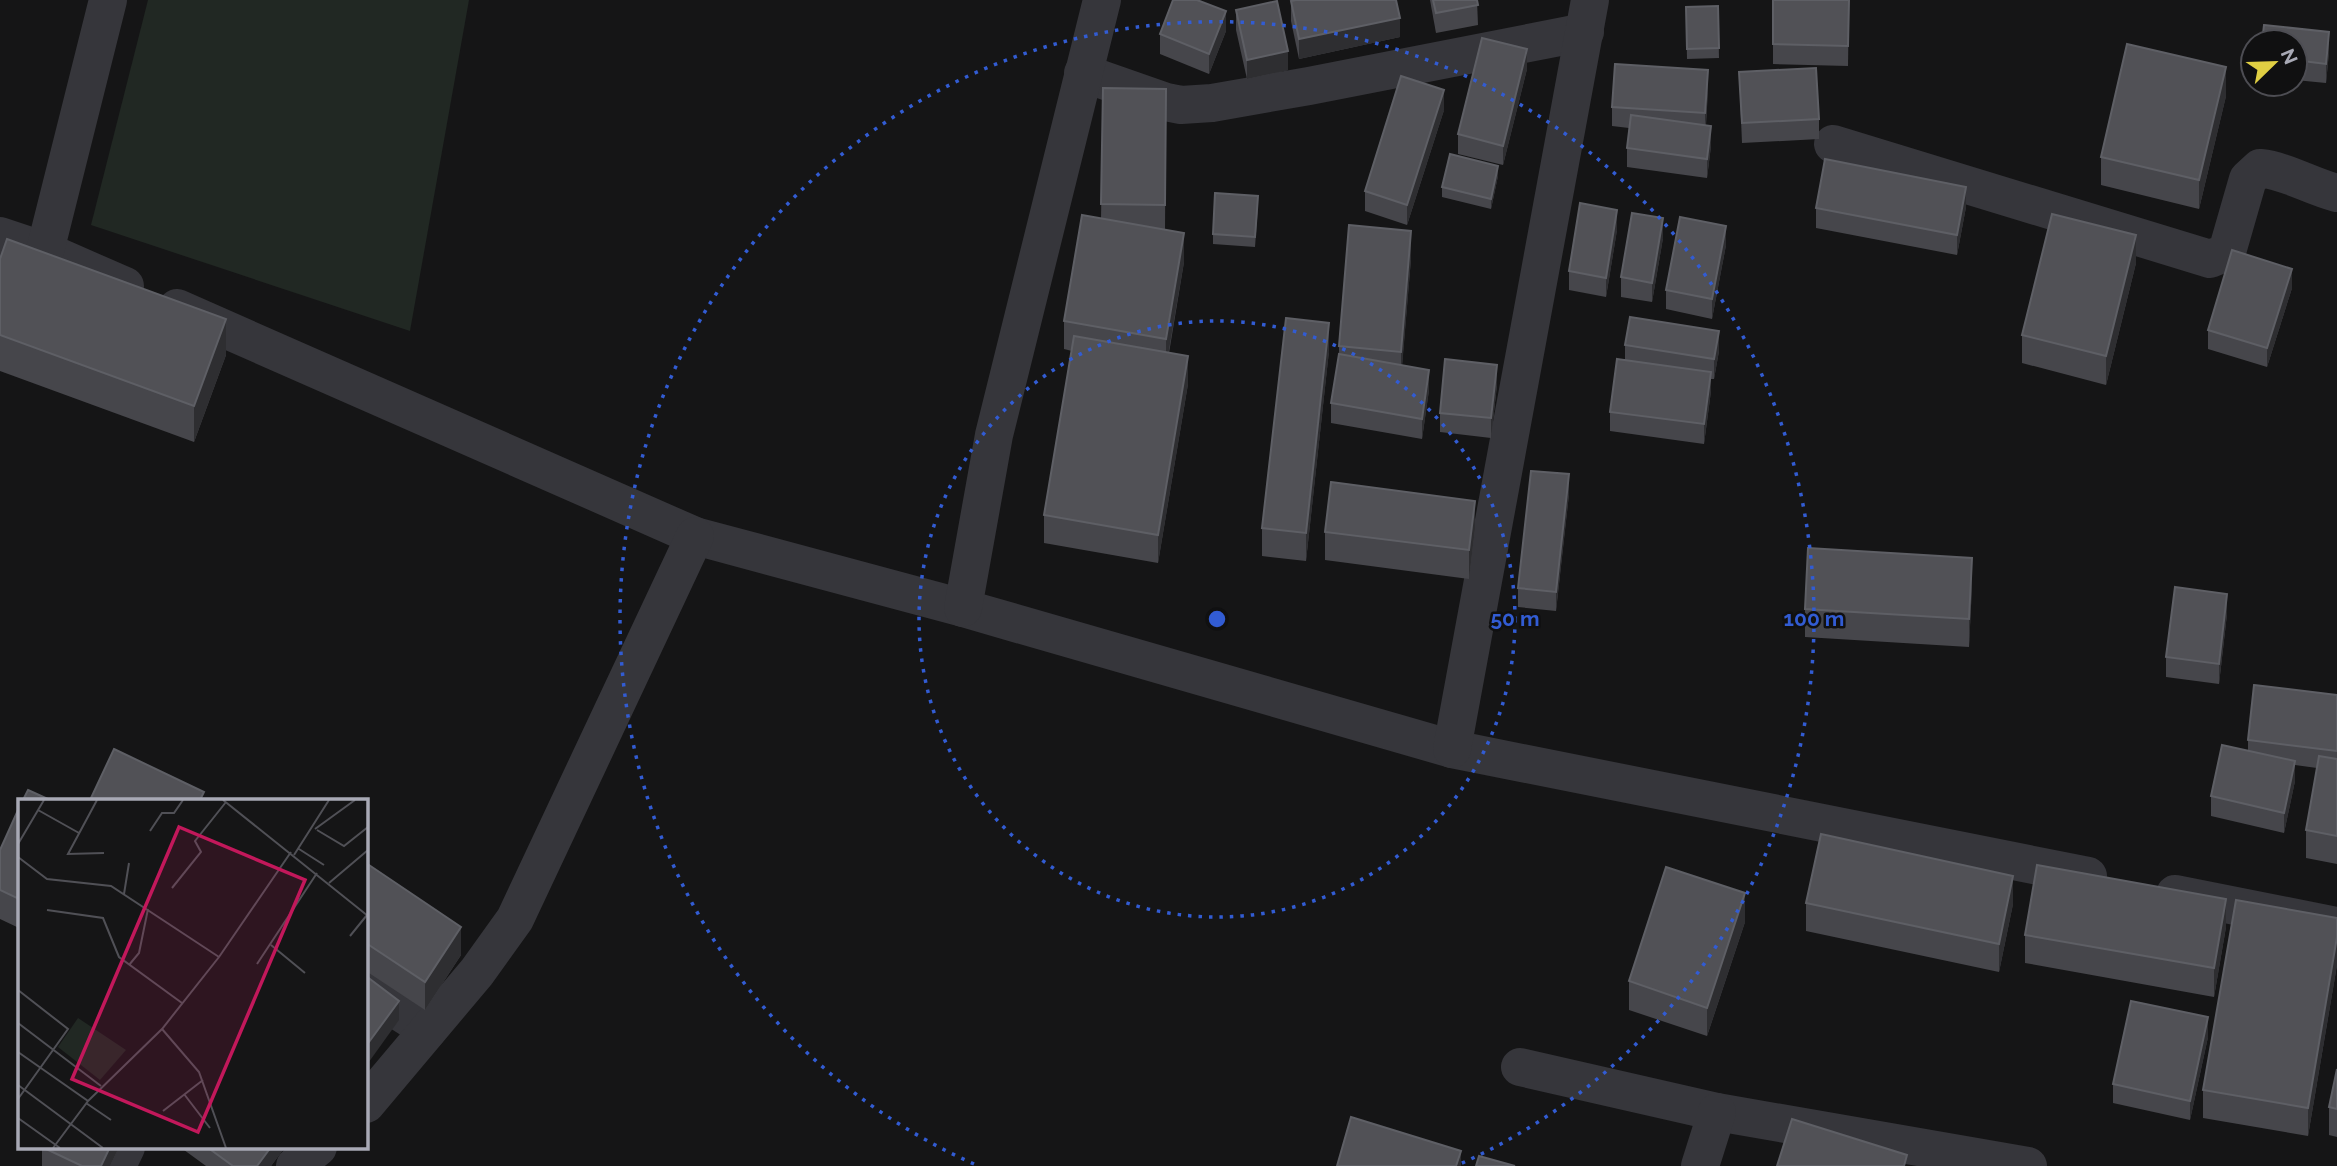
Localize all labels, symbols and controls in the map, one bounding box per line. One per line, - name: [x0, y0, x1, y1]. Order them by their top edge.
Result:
- north arrow: [2239, 28, 2309, 98]
- text: N: [2277, 45, 2303, 67]
- text: 50 m: [1490, 606, 1540, 631]
- text: 100 m: [1784, 606, 1844, 631]
- centre of rings: [1205, 607, 1229, 631]
- inset map: [18, 799, 368, 1148]

